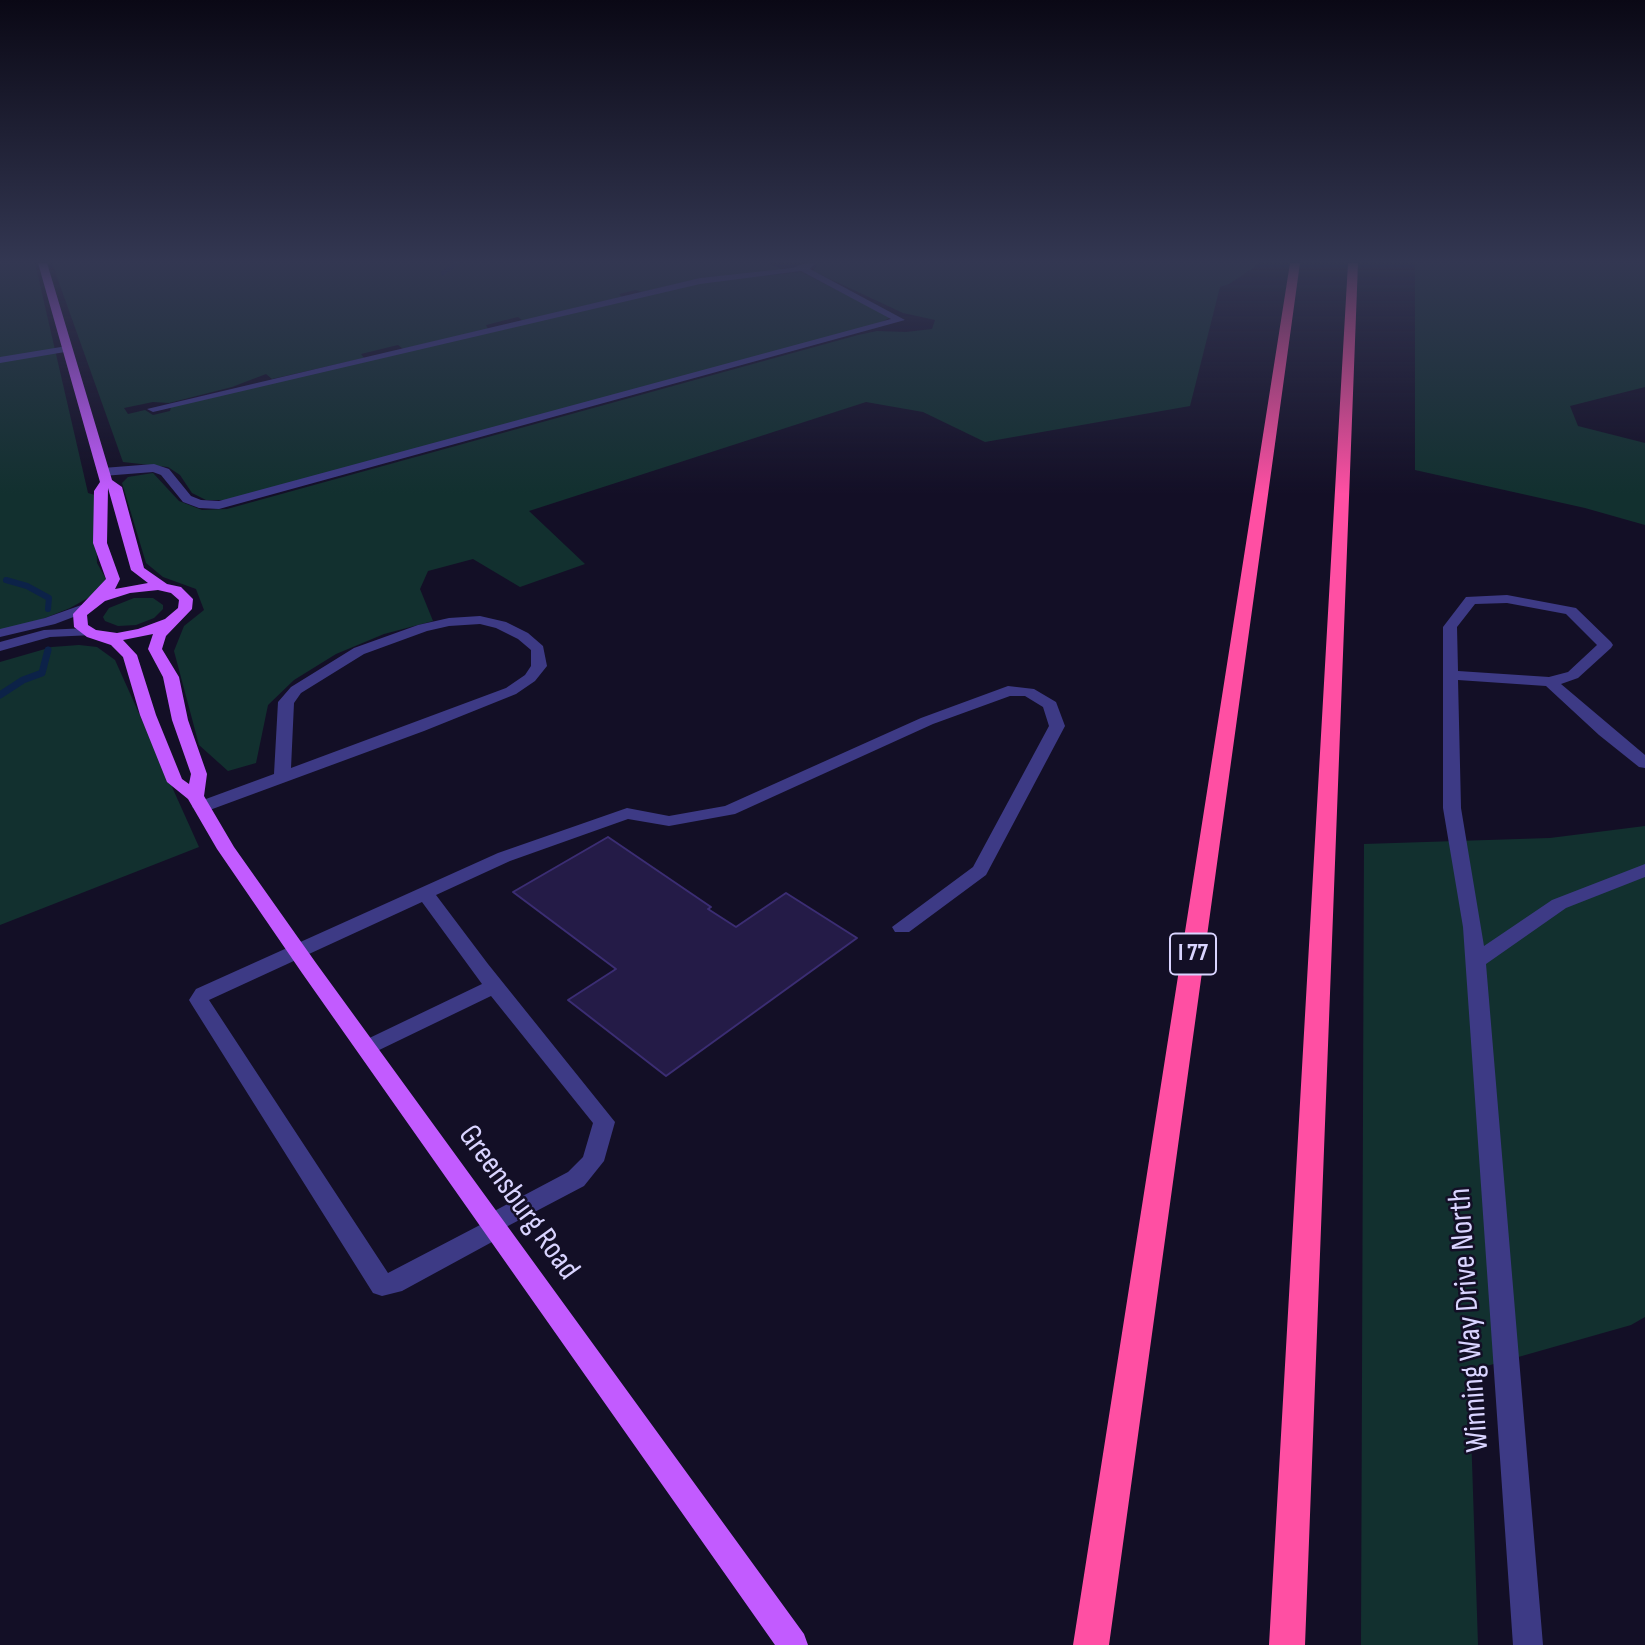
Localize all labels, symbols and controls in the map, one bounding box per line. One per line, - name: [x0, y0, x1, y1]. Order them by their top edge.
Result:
- road number: I 77: [1170, 934, 1216, 974]
- street label: Greensburg Road: [449, 1118, 587, 1288]
- street label: Winning Way Drive North: [1442, 1187, 1498, 1453]

